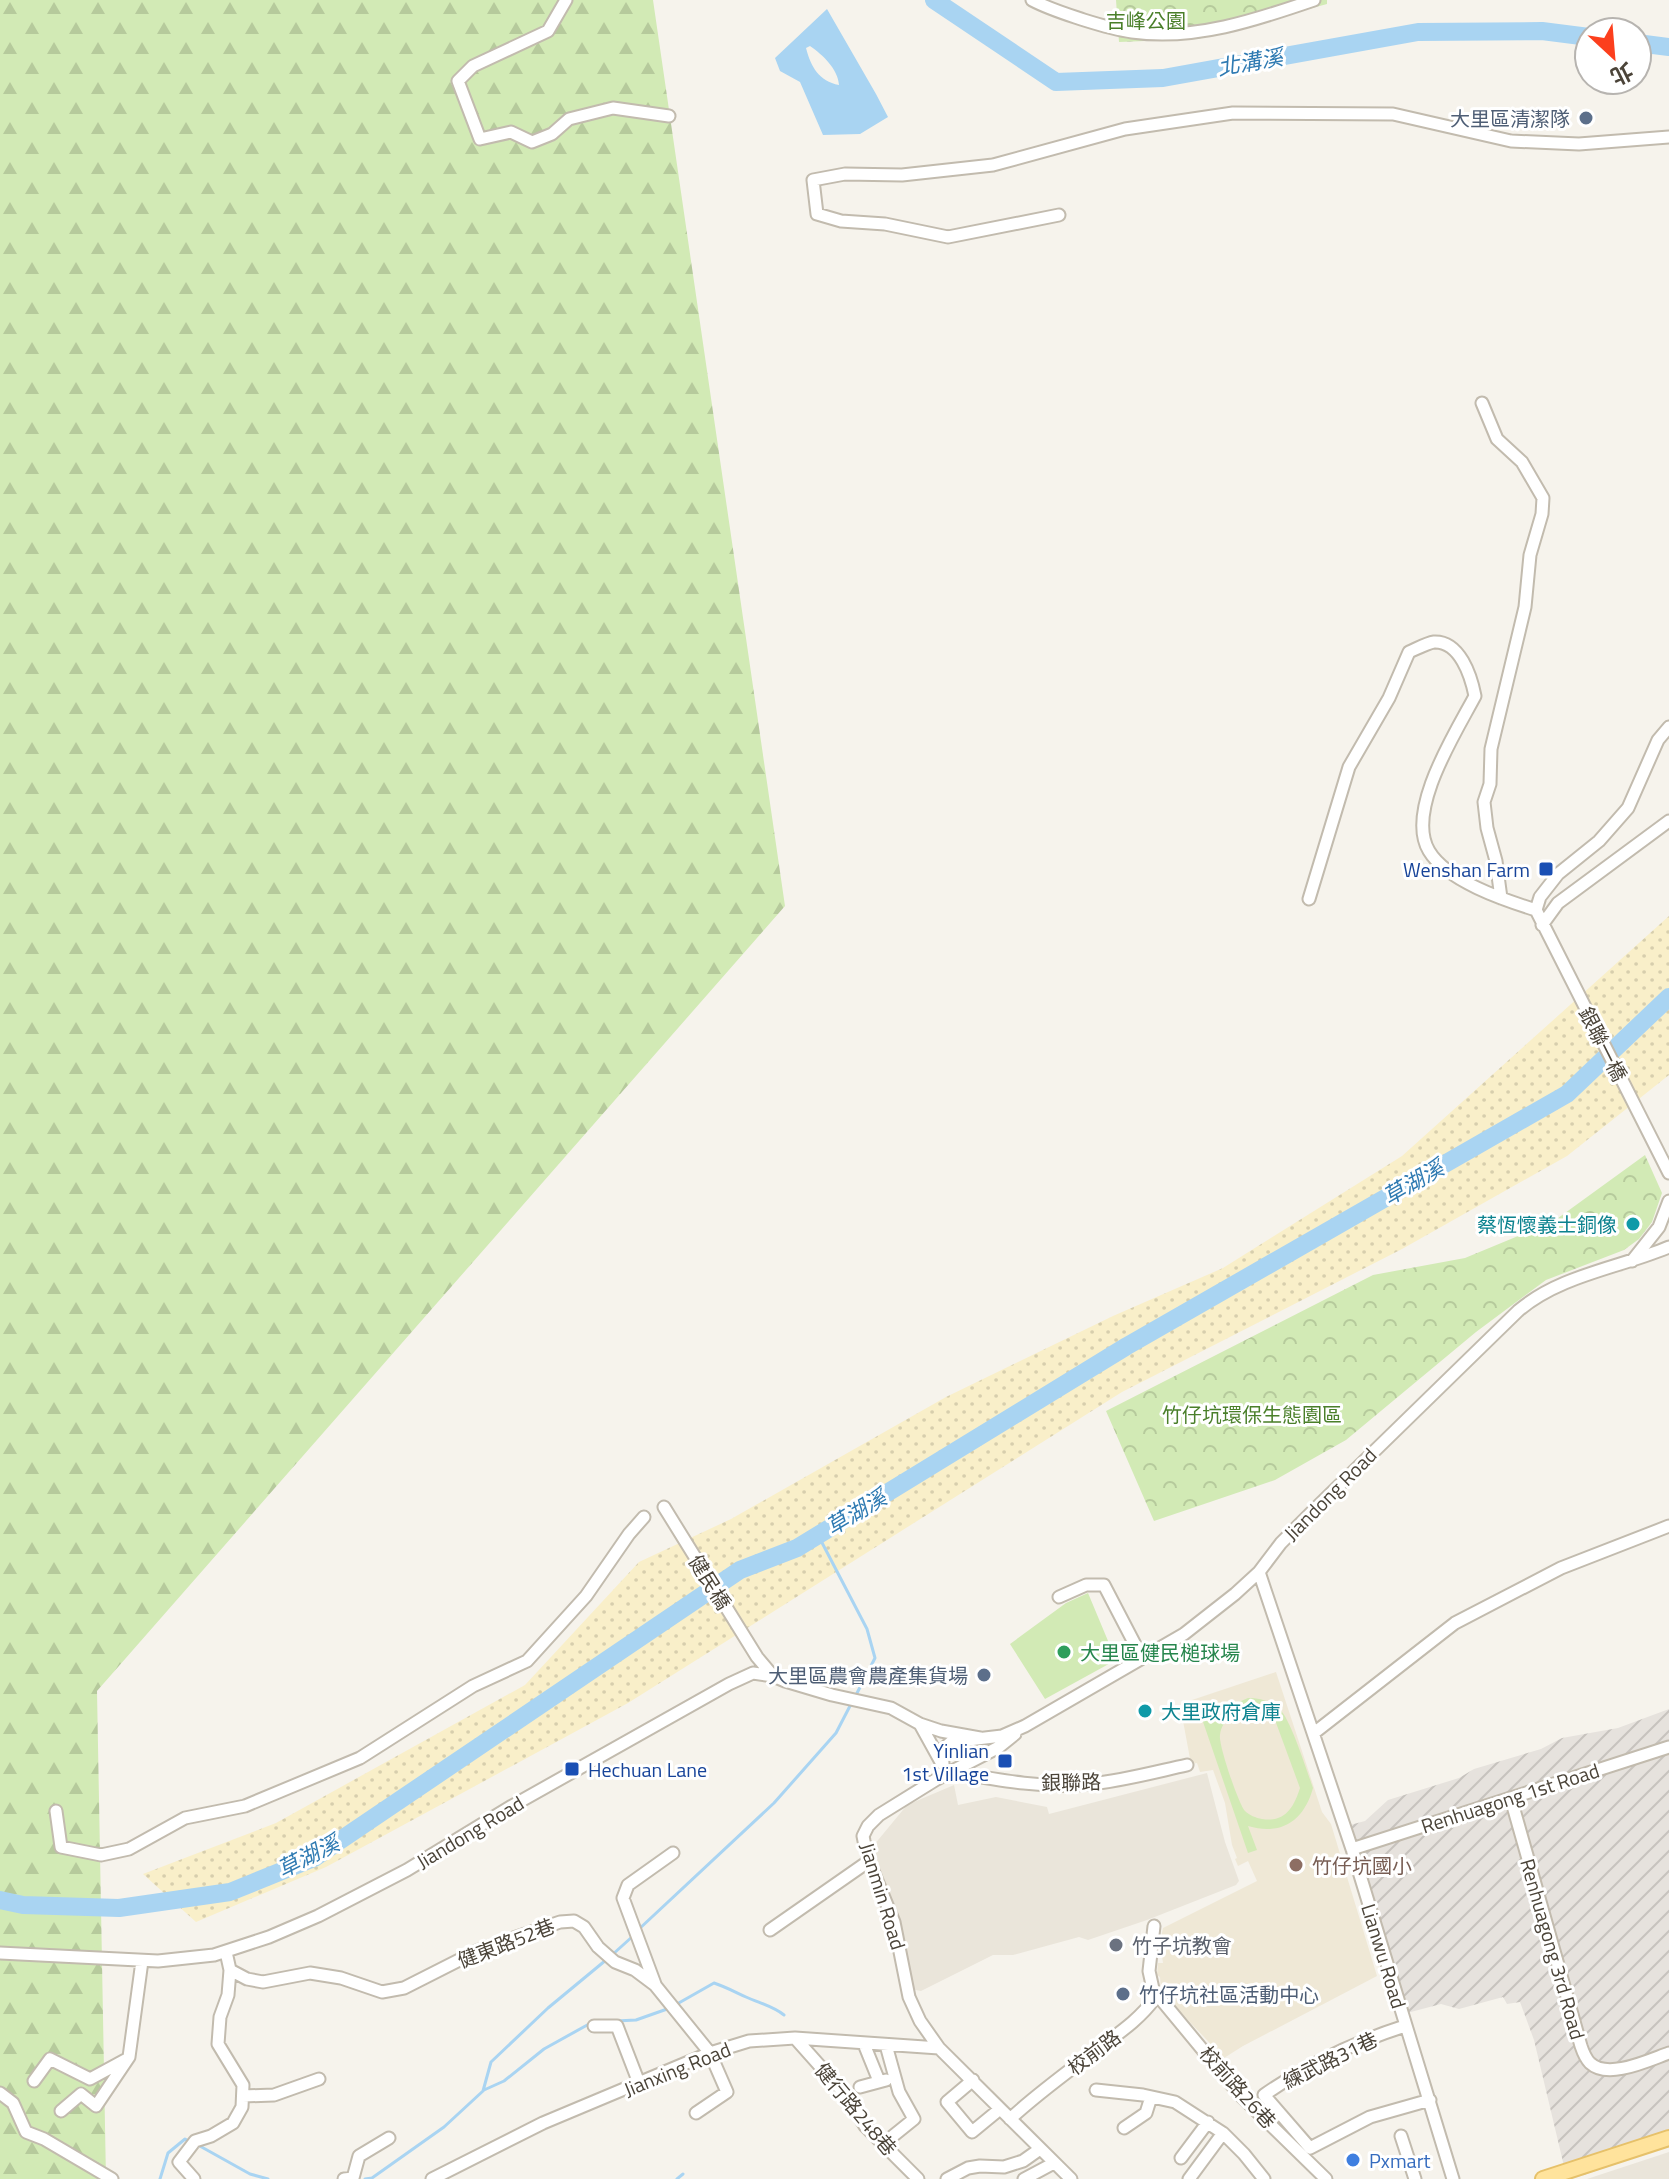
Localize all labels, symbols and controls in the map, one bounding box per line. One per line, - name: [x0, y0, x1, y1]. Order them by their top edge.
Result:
- park label: 吉峰公園: [1106, 5, 1186, 36]
- north arrow: [1573, 16, 1653, 96]
- water label: 北溝溪: [1215, 39, 1288, 84]
- text: 北: [1604, 54, 1639, 94]
- place label: 大里區清潔隊: [1450, 103, 1570, 134]
- marker: 大里區清潔隊: [1577, 109, 1595, 127]
- place label: Wenshan Farm: [1403, 854, 1530, 885]
- marker: Wenshan Farm: [1537, 860, 1555, 878]
- street label: 銀聯一橋: [1571, 1001, 1635, 1087]
- water label: 草湖溪: [1376, 1149, 1453, 1213]
- place label: 蔡恆懷義士銅像: [1477, 1209, 1617, 1240]
- marker: 蔡恆懷義士銅像: [1624, 1215, 1642, 1233]
- park label: 竹仔坑環保生態園區: [1162, 1399, 1342, 1430]
- street label: Jiandong Road: [1276, 1440, 1384, 1548]
- water label: 草湖溪: [819, 1479, 896, 1544]
- street label: 健民橋: [681, 1548, 739, 1616]
- place label: 大里區健民槌球場: [1080, 1637, 1240, 1668]
- marker: 大里區健民槌球場: [1055, 1643, 1073, 1661]
- place label: 大里區農會農產集貨場: [768, 1660, 968, 1691]
- marker: 大里區農會農產集貨場: [975, 1666, 993, 1684]
- place label: 大里政府倉庫: [1161, 1696, 1281, 1727]
- marker: 大里政府倉庫: [1136, 1702, 1154, 1720]
- place label: Yinlian 1st Village: [901, 1735, 989, 1789]
- marker: Yinlian 1st Village: [996, 1752, 1014, 1770]
- place label: Hechuan Lane: [588, 1754, 707, 1785]
- street label: Renhuagong 1st Road: [1417, 1755, 1603, 1841]
- marker: Hechuan Lane: [563, 1760, 581, 1778]
- street label: 銀聯路: [1041, 1766, 1101, 1798]
- street label: Jiandong Road: [410, 1788, 530, 1876]
- water label: 草湖溪: [271, 1825, 348, 1886]
- street label: Jianmin Road: [852, 1839, 914, 1953]
- place label: 竹仔坑國小: [1312, 1850, 1412, 1881]
- street label: Renhuagong 3rd Road: [1512, 1855, 1594, 2043]
- marker: 竹仔坑國小: [1287, 1856, 1305, 1874]
- street label: Lianwu Road: [1353, 1900, 1415, 2012]
- street label: 健東路52巷: [453, 1910, 559, 1976]
- place label: 竹子坑教會: [1132, 1930, 1232, 1961]
- marker: 竹子坑教會: [1107, 1936, 1125, 1954]
- place label: 竹仔坑社區活動中心: [1139, 1979, 1319, 2010]
- marker: 竹仔坑社區活動中心: [1114, 1985, 1132, 2003]
- street label: 校前路: [1061, 2022, 1127, 2082]
- street label: 練武路31巷: [1277, 2024, 1383, 2096]
- street label: Jianxing Road: [619, 2033, 735, 2105]
- street label: 校前路26巷: [1192, 2039, 1284, 2135]
- street label: 健行路248巷: [808, 2056, 904, 2162]
- place label: Pxmart: [1369, 2145, 1431, 2176]
- marker: Pxmart: [1344, 2151, 1362, 2169]

